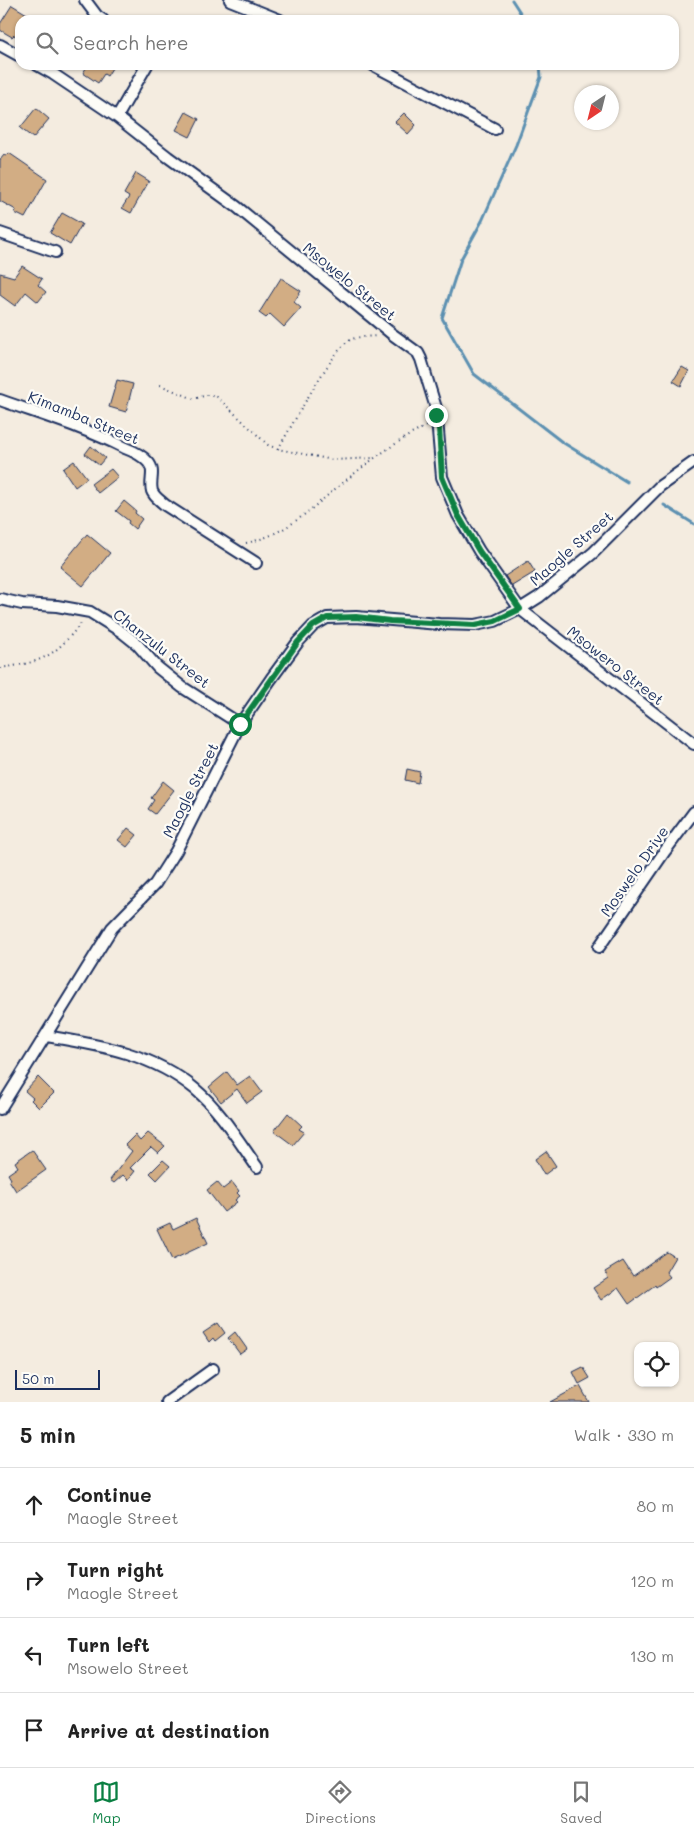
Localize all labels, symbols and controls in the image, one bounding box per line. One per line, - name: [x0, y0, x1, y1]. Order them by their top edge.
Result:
- search box: [15, 15, 679, 70]
- icon: search: [33, 29, 61, 57]
- text: Search here: [73, 30, 189, 55]
- north arrow: [574, 85, 619, 130]
- street label: Msowelo Street: [299, 237, 401, 325]
- street label: Kimamba Street: [25, 386, 143, 448]
- route end: [425, 404, 448, 427]
- street label: Maogle Street: [525, 506, 617, 590]
- street label: Chanzulu Street: [109, 604, 215, 692]
- street label: Msowero Street: [563, 621, 669, 709]
- route start: [229, 713, 252, 736]
- street label: Maogle Street: [157, 739, 223, 841]
- street label: Moswelo Drive: [595, 822, 673, 920]
- map controls: [634, 1342, 679, 1387]
- button: locate: [634, 1342, 679, 1387]
- scale bar: [15, 1367, 100, 1390]
- text: 50 m: [22, 1369, 54, 1388]
- text: 5 min: [20, 1421, 76, 1448]
- text: Walk · 330 m: [574, 1424, 674, 1445]
- text: Continue: [67, 1482, 152, 1507]
- icon: ahead: [20, 1491, 48, 1519]
- text: 80 m: [637, 1495, 674, 1516]
- text: Maogle Street: [67, 1507, 178, 1528]
- text: Turn right: [67, 1557, 164, 1582]
- icon: right: [20, 1566, 48, 1594]
- text: 120 m: [630, 1570, 674, 1591]
- text: Maogle Street: [67, 1582, 178, 1603]
- text: Turn left: [67, 1632, 150, 1657]
- icon: left: [20, 1641, 48, 1669]
- text: 130 m: [630, 1645, 674, 1666]
- text: Msowelo Street: [67, 1657, 189, 1678]
- icon: arrive: [20, 1716, 48, 1744]
- text: Arrive at destination: [67, 1718, 270, 1743]
- tab: Map: [92, 1778, 121, 1827]
- tab: Directions: [305, 1778, 376, 1827]
- tab: Saved: [560, 1778, 602, 1827]

